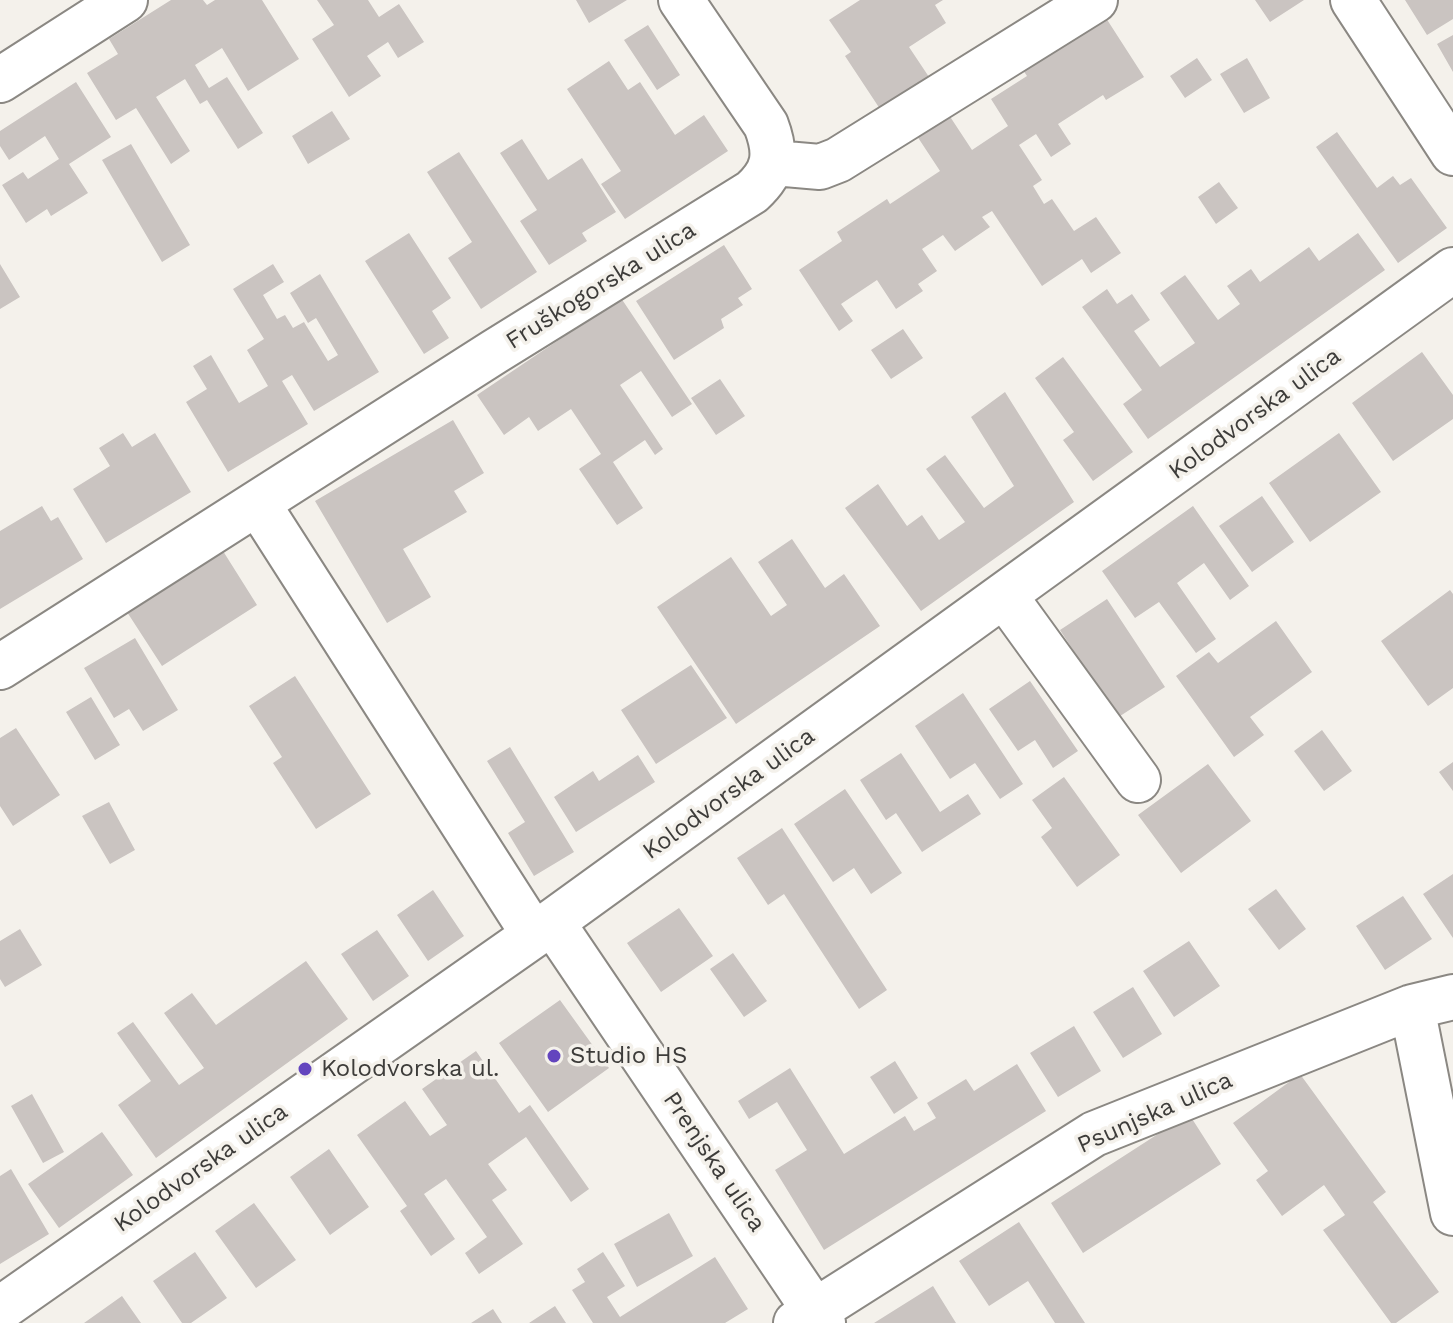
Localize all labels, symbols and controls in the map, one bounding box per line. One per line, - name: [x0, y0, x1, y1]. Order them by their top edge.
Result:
- street label: Fruškogorska ulica: [501, 216, 701, 356]
- street label: Kolodvorska ulica: [1163, 342, 1347, 486]
- street label: Kolodvorska ulica: [637, 722, 821, 866]
- place label: Studio HS: [570, 1042, 687, 1070]
- marker: Studio HS: [545, 1047, 563, 1065]
- place label: Kolodvorska ul.: [321, 1055, 499, 1083]
- marker: Kolodvorska ul.: [296, 1060, 314, 1078]
- street label: Psunjska ulica: [1073, 1066, 1237, 1160]
- street label: Prenjska ulica: [657, 1087, 771, 1237]
- street label: Kolodvorska ulica: [109, 1097, 293, 1239]

